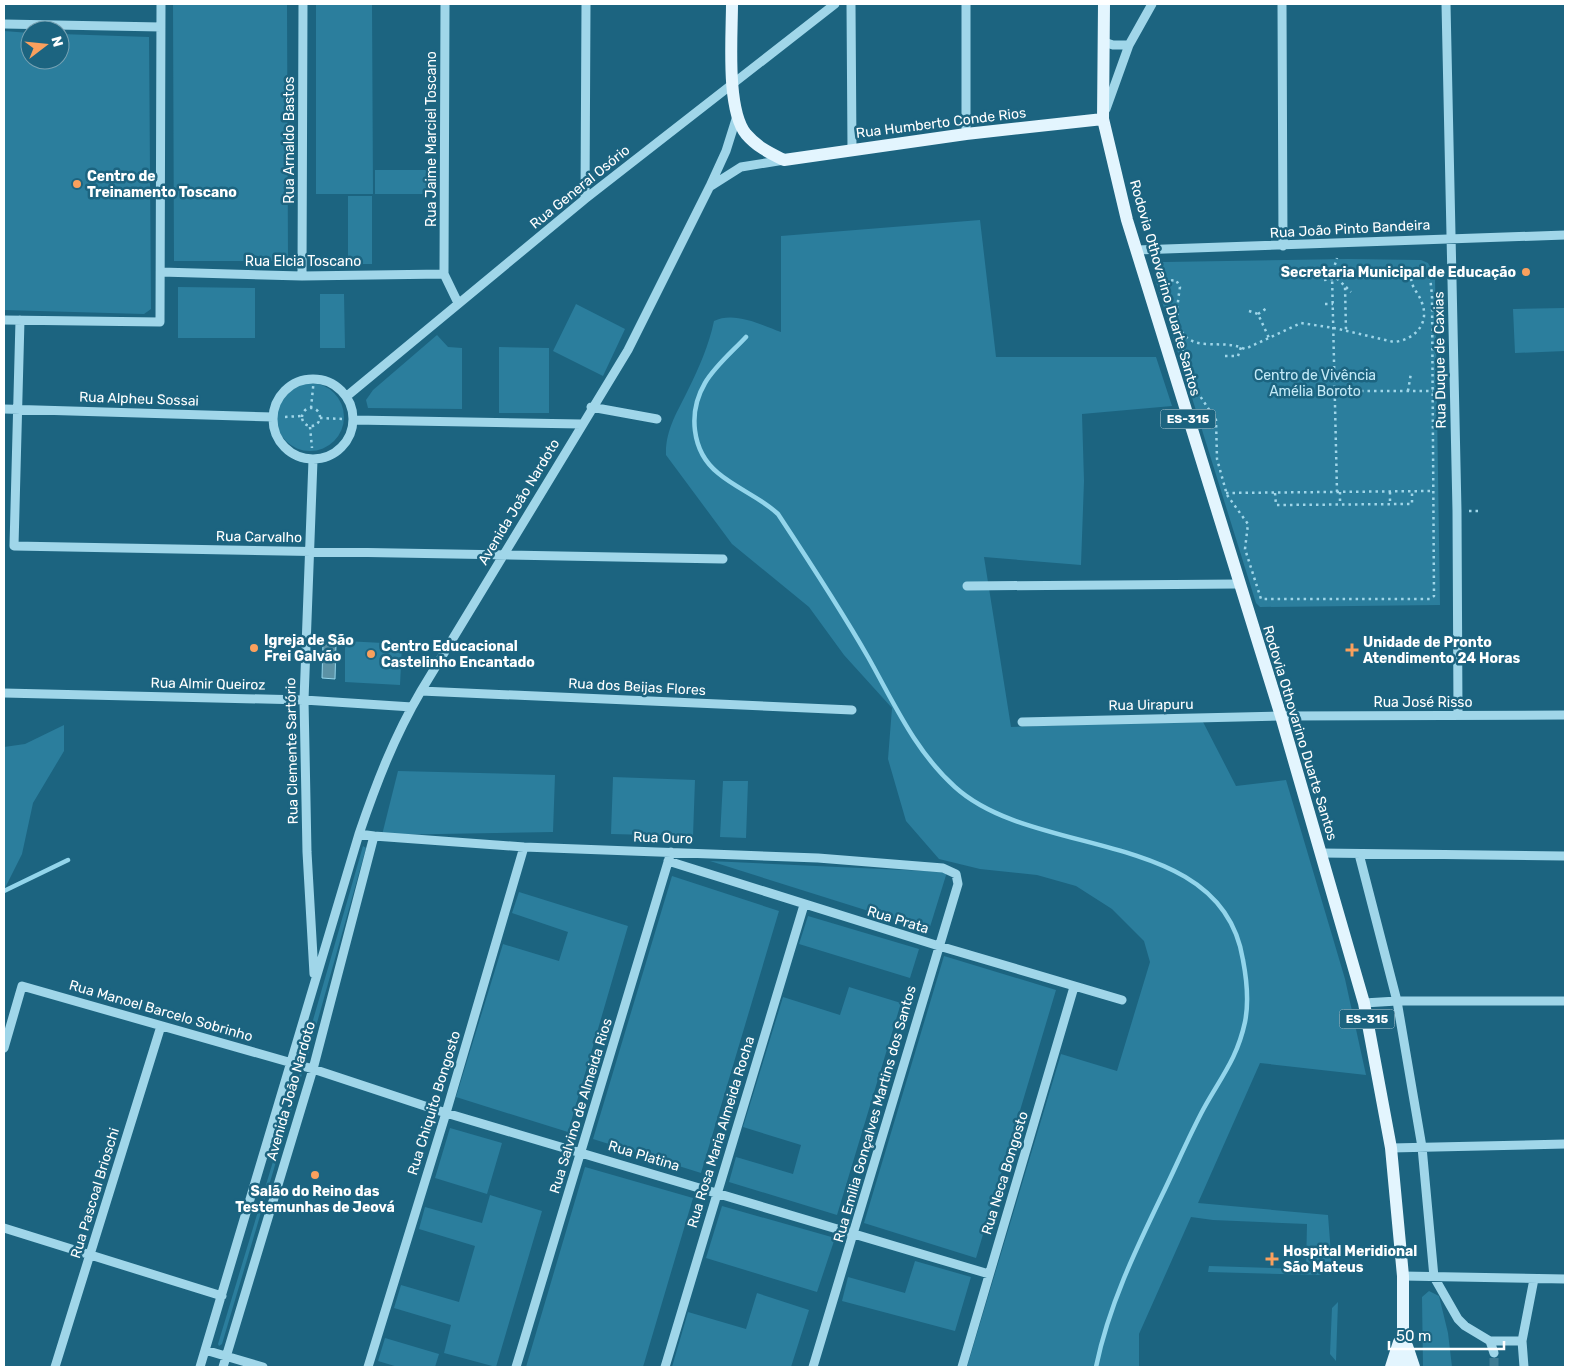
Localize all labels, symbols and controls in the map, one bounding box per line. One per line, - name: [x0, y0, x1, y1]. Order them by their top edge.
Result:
- north arrow: [20, 20, 70, 70]
- text: N: [47, 34, 67, 49]
- street label: Rua Jaime Marciel Toscano: [423, 51, 440, 227]
- street label: Rua Arnaldo Bastos: [281, 76, 298, 204]
- street label: Rua Humberto Conde Rios: [855, 104, 1027, 142]
- street label: Rua General Osório: [527, 141, 633, 233]
- place label: Centro de Treinamento Toscano: [87, 168, 237, 201]
- marker: Centro de Treinamento Toscano: [71, 178, 83, 190]
- street label: Rodovia Othovarino Duarte Santos: [1126, 178, 1204, 398]
- street label: Rua João Pinto Bandeira: [1269, 216, 1431, 242]
- street label: Rua Elcia Toscano: [245, 253, 361, 270]
- place label: Secretaria Municipal de Educação: [1281, 264, 1516, 281]
- marker: Secretaria Municipal de Educação: [1520, 266, 1532, 278]
- street label: Rua Duque de Caxias: [1430, 291, 1450, 429]
- park label: Centro de Vivência Amélia Boroto: [1254, 367, 1376, 400]
- street label: Rua Alpheu Sossai: [79, 388, 199, 410]
- road number: ES-315: [1160, 409, 1216, 428]
- street label: Avenida João Nardoto: [475, 436, 563, 568]
- street label: Rua Carvalho: [216, 528, 302, 546]
- street label: Rodovia Othovarino Duarte Santos: [1259, 623, 1341, 843]
- place label: Igreja de São Frei Galvão: [264, 632, 354, 665]
- place label: Unidade de Pronto Atendimento 24 Horas: [1363, 634, 1520, 667]
- place label: Centro Educacional Castelinho Encantado: [381, 638, 535, 671]
- marker: Igreja de São Frei Galvão: [248, 642, 260, 654]
- marker: Unidade de Pronto Atendimento 24 Horas: [1345, 643, 1359, 657]
- marker: Centro Educacional Castelinho Encantado: [365, 648, 377, 660]
- street label: Rua Almir Queiroz: [150, 674, 266, 694]
- street label: Rua dos Beijas Flores: [568, 675, 706, 699]
- street label: Rua Clemente Sartório: [282, 677, 302, 825]
- street label: Rua José Risso: [1374, 694, 1472, 711]
- street label: Rua Uirapuru: [1108, 696, 1194, 714]
- street label: Rua Ouro: [633, 828, 693, 848]
- street label: Rua Prata: [865, 903, 931, 937]
- street label: Rua Manoel Barcelo Sobrinho: [67, 977, 255, 1045]
- street label: Rua Emilia Gonçalves Martins dos Santos: [830, 984, 920, 1244]
- road number: ES-315: [1340, 1010, 1394, 1028]
- street label: Rua Salvino de Almeida Rios: [546, 1016, 616, 1196]
- street label: Avenida João Nardoto: [263, 1019, 319, 1163]
- street label: Rua Chiquito Bongosto: [404, 1029, 464, 1177]
- street label: Rua Rosa Maria Almeida Rocha: [684, 1034, 758, 1230]
- street label: Rua Neca Bongosto: [978, 1109, 1032, 1237]
- street label: Rua Pascoal Brioschi: [67, 1126, 123, 1260]
- street label: Rua Platina: [606, 1137, 682, 1175]
- marker: Salão do Reino das Testemunhas de Jeová: [309, 1169, 321, 1181]
- place label: Salão do Reino das Testemunhas de Jeová: [235, 1183, 395, 1216]
- place label: Hospital Meridional São Mateus: [1283, 1243, 1417, 1276]
- marker: Hospital Meridional São Mateus: [1265, 1252, 1279, 1266]
- scale bar: [1389, 1318, 1504, 1350]
- text: 50 m: [1396, 1327, 1431, 1345]

